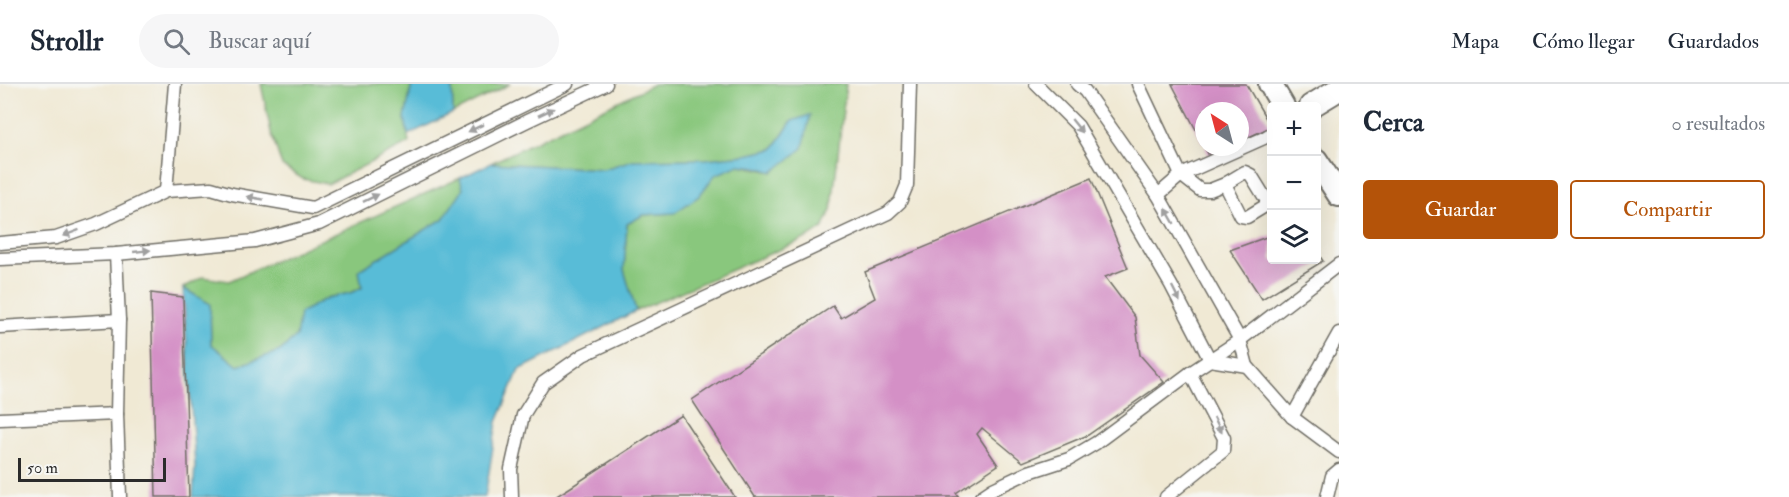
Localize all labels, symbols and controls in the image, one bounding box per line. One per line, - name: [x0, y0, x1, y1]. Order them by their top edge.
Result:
- search box: [139, 14, 559, 68]
- text: Strollr: [30, 24, 103, 59]
- icon: search: [160, 25, 193, 58]
- text: Buscar aquí: [208, 27, 310, 55]
- text: Mapa: [1451, 28, 1499, 55]
- text: Cómo llegar: [1532, 28, 1635, 55]
- text: Guardados: [1668, 28, 1759, 55]
- north arrow: [1195, 102, 1249, 156]
- map controls: [1267, 102, 1321, 264]
- button: +: [1267, 102, 1321, 156]
- one-way arrow: [537, 107, 555, 117]
- text: Cerca: [1363, 107, 1424, 139]
- text: 0 resultados: [1672, 111, 1765, 136]
- one-way arrow: [1070, 118, 1083, 134]
- one-way arrow: [468, 123, 485, 133]
- button: −: [1267, 156, 1321, 210]
- button: Guardar: [1363, 180, 1558, 239]
- button: Compartir: [1570, 180, 1765, 239]
- one-way arrow: [246, 193, 265, 202]
- one-way arrow: [362, 194, 380, 204]
- one-way arrow: [1165, 207, 1175, 224]
- button: layers: [1267, 210, 1321, 264]
- one-way arrow: [62, 229, 80, 239]
- one-way arrow: [133, 246, 152, 255]
- one-way arrow: [1171, 285, 1181, 302]
- one-way arrow: [1213, 416, 1222, 433]
- scale bar: [18, 455, 166, 482]
- text: 50 m: [27, 458, 58, 478]

